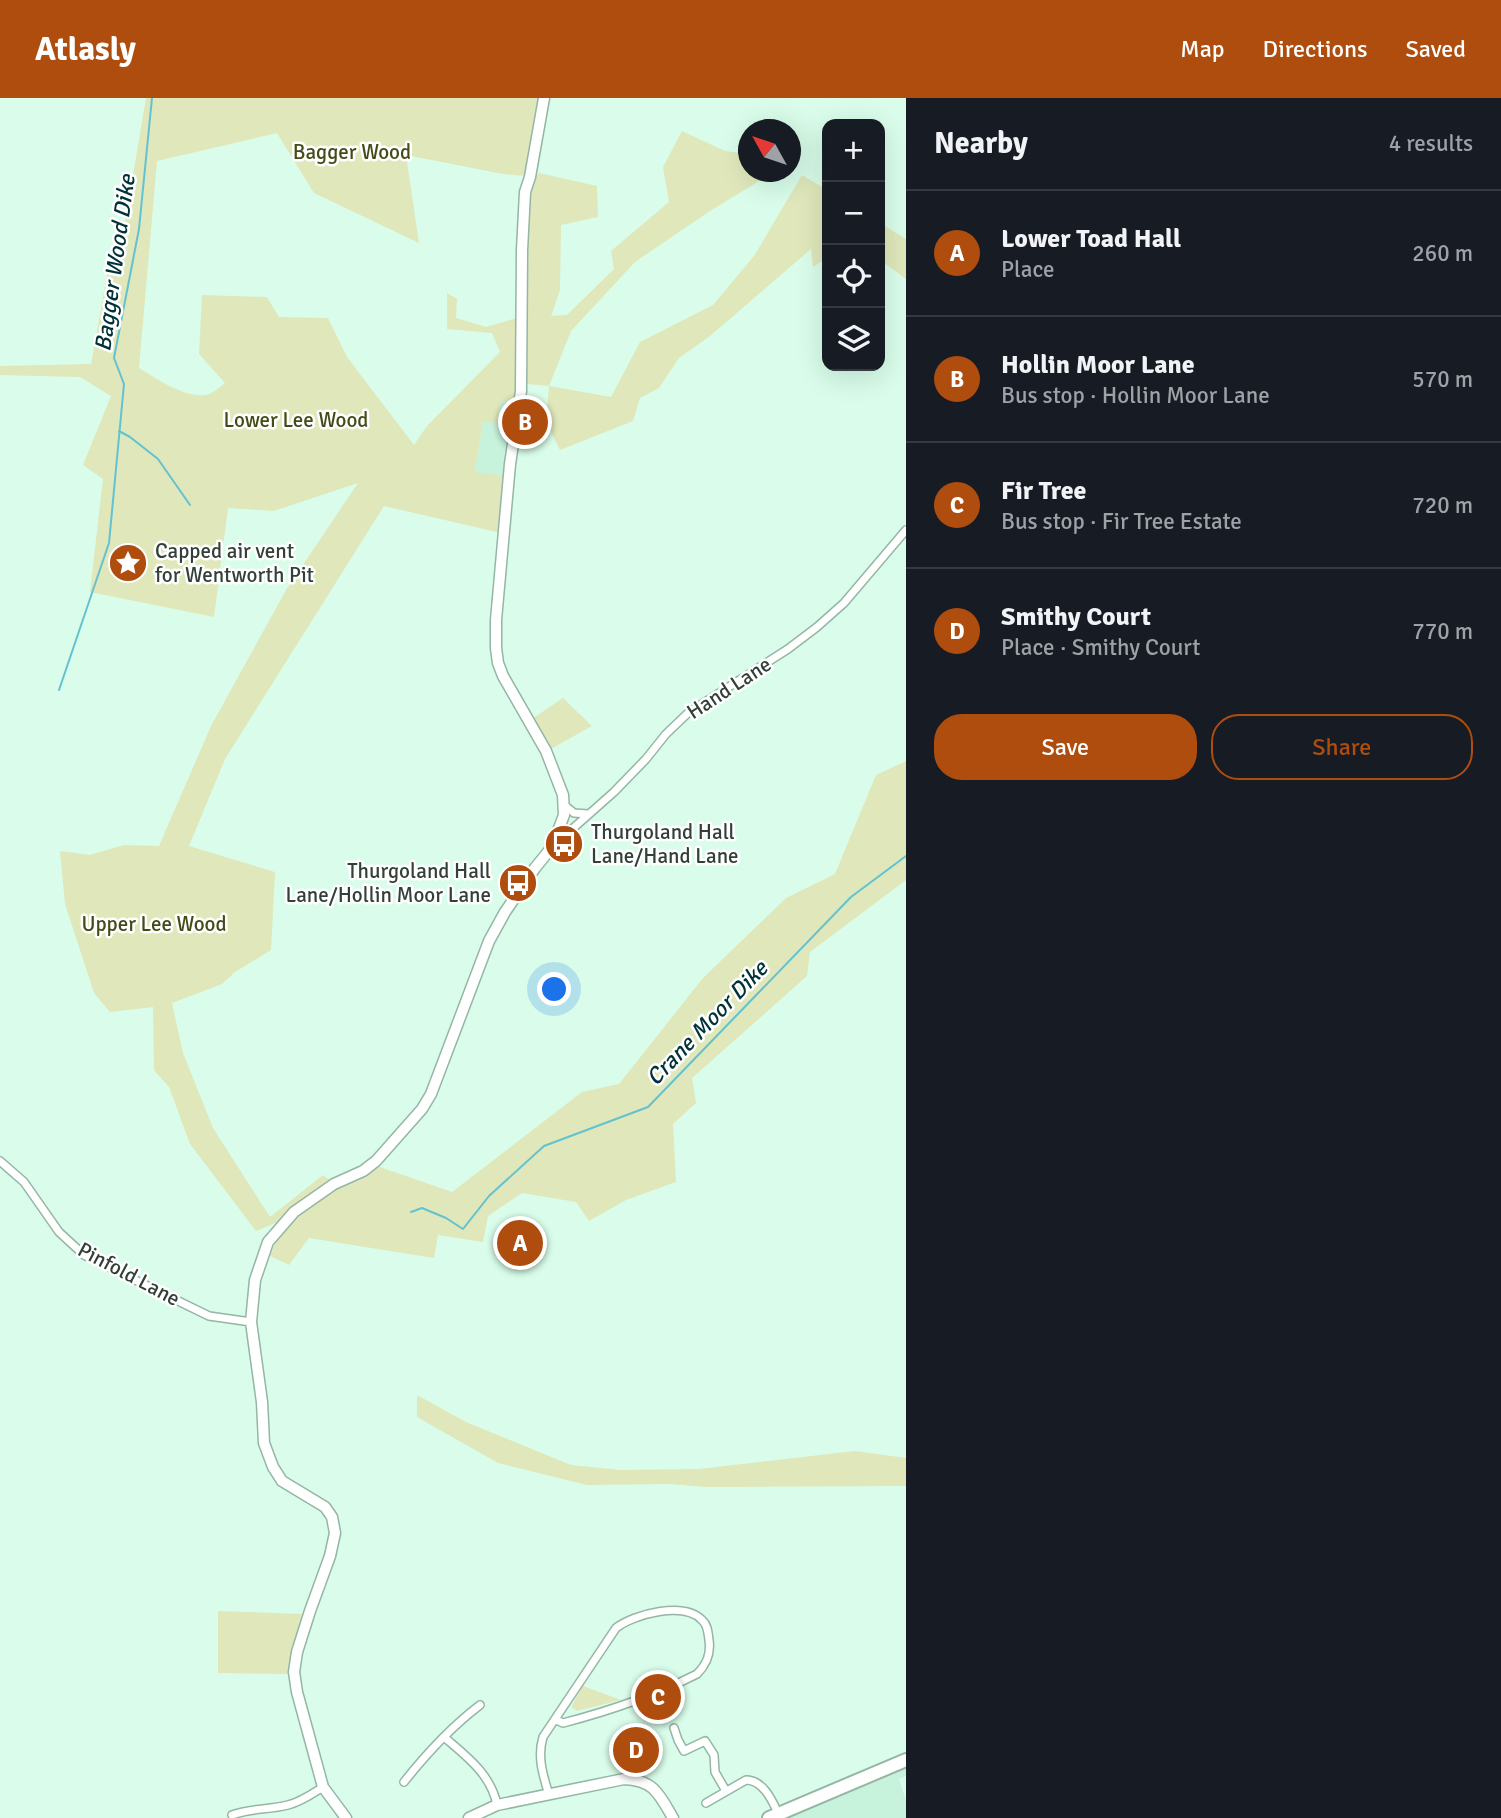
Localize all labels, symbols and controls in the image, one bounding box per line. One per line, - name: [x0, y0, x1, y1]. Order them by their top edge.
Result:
- text: Atlasly: [35, 29, 136, 70]
- text: Map: [1180, 34, 1225, 64]
- text: Directions: [1263, 34, 1368, 64]
- text: Saved: [1406, 34, 1466, 64]
- north arrow: [738, 119, 801, 182]
- map controls: [822, 119, 885, 371]
- button: +: [822, 119, 885, 182]
- text: Nearby: [934, 125, 1028, 162]
- text: 4 results: [1389, 129, 1473, 158]
- park label: Bagger Wood: [293, 139, 411, 165]
- water label: Bagger Wood Dike: [88, 171, 142, 353]
- button: −: [822, 182, 885, 245]
- text: Lower Toad Hall: [1001, 223, 1181, 255]
- text: A: [950, 239, 964, 268]
- text: 260 m: [1412, 239, 1473, 268]
- button: locate: [822, 245, 885, 308]
- text: Place: [1001, 255, 1055, 284]
- button: layers: [822, 308, 885, 371]
- text: Hollin Moor Lane: [1001, 349, 1195, 381]
- text: B: [950, 365, 964, 394]
- text: 570 m: [1412, 365, 1473, 394]
- text: Bus stop · Hollin Moor Lane: [1001, 381, 1270, 410]
- pin: B: [502, 396, 548, 448]
- park label: Lower Lee Wood: [224, 407, 368, 433]
- text: Fir Tree: [1001, 475, 1087, 507]
- text: C: [950, 491, 964, 520]
- text: 720 m: [1412, 491, 1473, 520]
- text: Bus stop · Fir Tree Estate: [1001, 507, 1242, 536]
- place label: Capped air vent for Wentworth Pit: [155, 538, 314, 588]
- place icon: Capped air vent for Wentworth Pit: [107, 542, 149, 584]
- text: Smithy Court: [1001, 601, 1151, 633]
- text: D: [949, 617, 965, 646]
- text: 770 m: [1412, 617, 1473, 646]
- text: Place · Smithy Court: [1001, 633, 1200, 662]
- street label: Hand Lane: [682, 651, 776, 725]
- button: Save: [934, 714, 1197, 780]
- button: Share: [1211, 714, 1473, 780]
- place label: Thurgoland Hall Lane/Hand Lane: [591, 819, 739, 869]
- bus stop icon: Thurgoland Hall Lane/Hand Lane: [543, 823, 585, 865]
- place label: Thurgoland Hall Lane/Hollin Moor Lane: [285, 858, 491, 908]
- bus stop icon: Thurgoland Hall Lane/Hollin Moor Lane: [497, 862, 539, 904]
- park label: Upper Lee Wood: [81, 911, 227, 937]
- water label: Crane Moor Dike: [640, 953, 775, 1092]
- your location: [537, 972, 571, 1006]
- pin: A: [497, 1217, 543, 1269]
- street label: Pinfold Lane: [73, 1236, 185, 1312]
- pin: C: [635, 1671, 681, 1723]
- pin: D: [613, 1724, 659, 1776]

